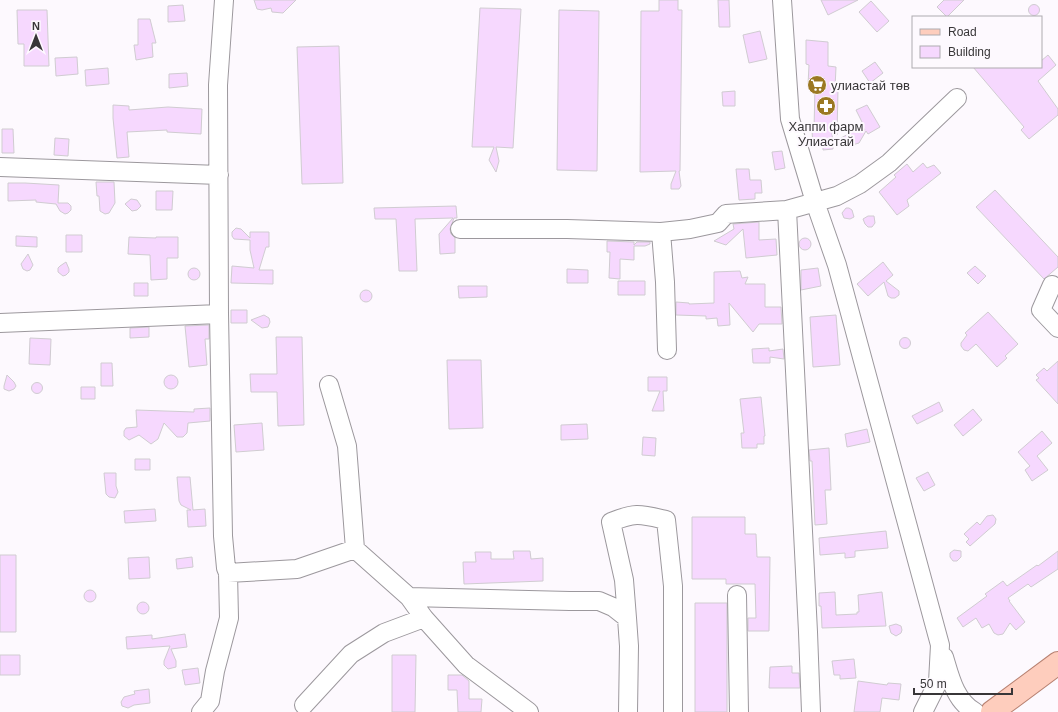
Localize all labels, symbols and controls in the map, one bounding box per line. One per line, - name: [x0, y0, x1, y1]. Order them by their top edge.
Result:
- north arrow: [16, 16, 56, 56]
- legend: [912, 16, 1042, 68]
- text: N: [32, 20, 40, 32]
- text: Road: [948, 25, 977, 39]
- text: Building: [948, 45, 991, 59]
- supermarket icon: улиастай төв: [806, 74, 828, 96]
- place label: улиастай төв: [831, 78, 910, 93]
- pharmacy icon: Хаппи фарм Улиастай: [815, 95, 837, 117]
- place label: Хаппи фарм Улиастай: [789, 119, 864, 149]
- scale bar: [914, 670, 1012, 696]
- text: 50 m: [920, 677, 947, 691]

